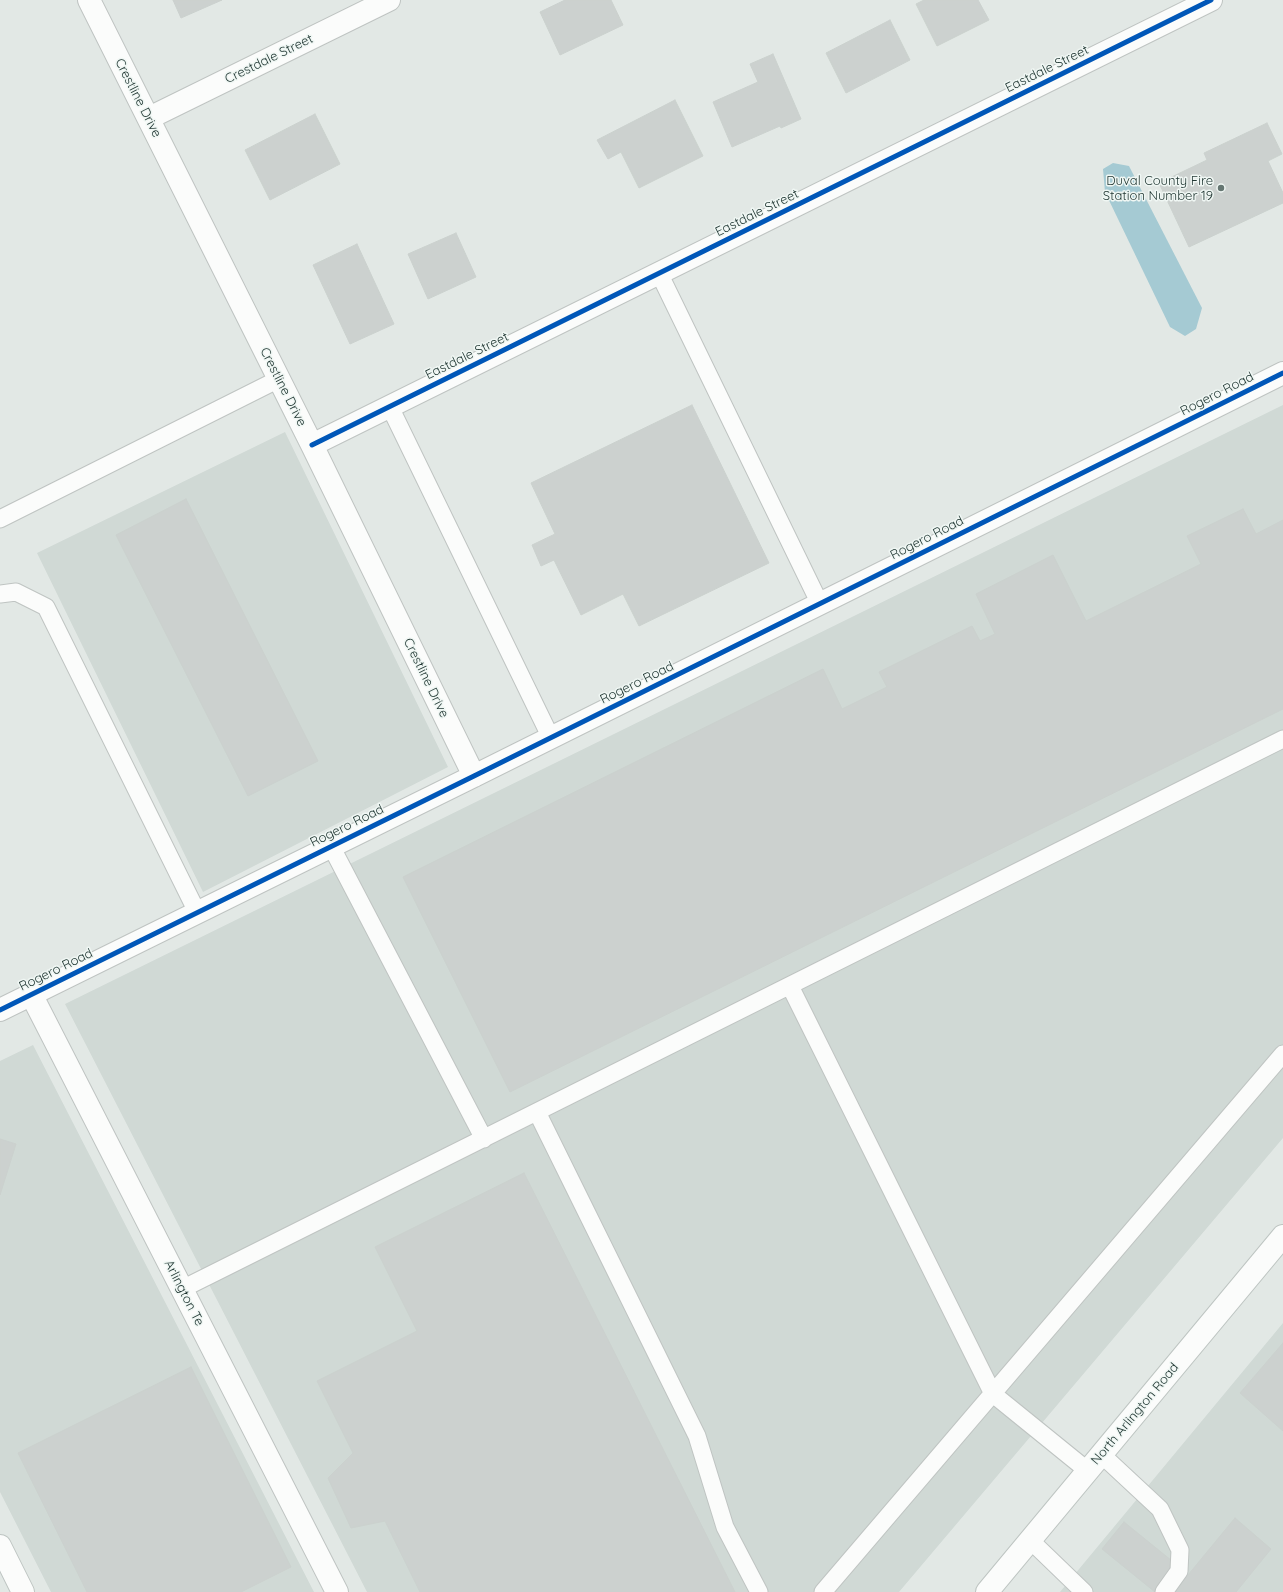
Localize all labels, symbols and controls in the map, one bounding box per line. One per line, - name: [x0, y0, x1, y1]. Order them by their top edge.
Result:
- street label: Crestdale Street: [222, 31, 316, 87]
- street label: Eastdale Street: [1003, 42, 1091, 96]
- street label: Crestline Drive: [111, 56, 165, 140]
- place label: Duval County Fire Station Number 19: [1103, 173, 1213, 204]
- marker: Duval County Fire Station Number 19: [1216, 183, 1226, 193]
- street label: Eastdale Street: [713, 186, 801, 240]
- street label: Eastdale Street: [423, 329, 511, 383]
- street label: Crestline Drive: [256, 345, 310, 429]
- street label: Rogero Road: [1178, 369, 1256, 419]
- street label: Rogero Road: [888, 513, 966, 563]
- street label: Crestline Drive: [400, 636, 452, 720]
- street label: Rogero Road: [598, 658, 676, 708]
- street label: Rogero Road: [308, 801, 386, 851]
- street label: Rogero Road: [17, 945, 95, 995]
- street label: Arlington Te: [161, 1258, 207, 1328]
- street label: North Arlington Road: [1088, 1360, 1182, 1468]

